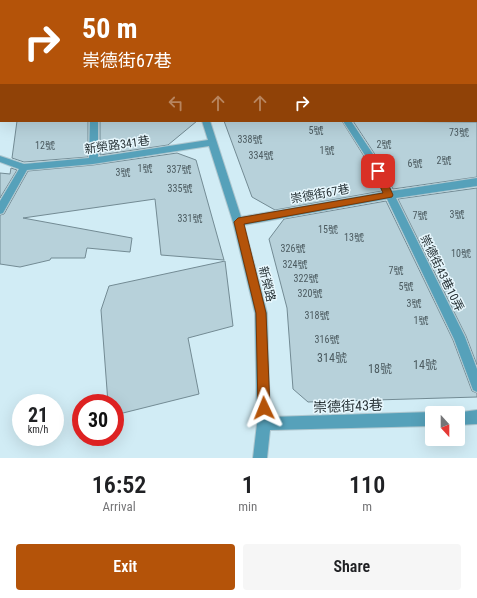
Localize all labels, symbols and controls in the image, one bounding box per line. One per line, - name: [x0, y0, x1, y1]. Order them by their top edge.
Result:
- text: 50 m: [82, 12, 138, 45]
- icon: right: [16, 16, 68, 68]
- text: 崇德街67巷: [82, 50, 172, 71]
- icon: left: [165, 92, 187, 114]
- icon: ahead: [207, 92, 229, 114]
- icon: ahead: [249, 92, 271, 114]
- icon: right: [291, 92, 313, 114]
- house number: 5號: [309, 125, 323, 136]
- house number: 73號: [449, 127, 469, 138]
- street label: 新榮路341巷: [83, 133, 151, 157]
- house number: 338號: [238, 134, 262, 145]
- house number: 2號: [377, 139, 391, 150]
- house number: 12號: [35, 140, 55, 151]
- house number: 1號: [320, 145, 334, 156]
- house number: 334號: [249, 150, 273, 161]
- pin: [361, 154, 395, 188]
- house number: 2號: [437, 155, 451, 166]
- house number: 6號: [408, 158, 422, 169]
- icon: arrive: [367, 160, 389, 182]
- house number: 1號: [138, 163, 152, 174]
- house number: 337號: [167, 164, 191, 175]
- house number: 3號: [116, 167, 130, 178]
- street label: 崇德街67巷: [289, 182, 351, 206]
- house number: 335號: [168, 183, 192, 194]
- house number: 3號: [450, 209, 464, 220]
- house number: 7號: [413, 210, 427, 221]
- house number: 331號: [178, 213, 202, 224]
- house number: 15號: [318, 224, 338, 235]
- house number: 13號: [344, 232, 364, 243]
- street label: 崇德街43巷10弄: [417, 232, 467, 314]
- house number: 326號: [281, 243, 305, 254]
- house number: 10號: [451, 248, 471, 259]
- house number: 324號: [283, 259, 307, 270]
- street label: 新榮路: [256, 265, 278, 303]
- house number: 7號: [389, 265, 403, 276]
- house number: 322號: [294, 273, 318, 284]
- house number: 5號: [399, 281, 413, 292]
- house number: 320號: [298, 288, 322, 299]
- house number: 3號: [407, 298, 421, 309]
- house number: 318號: [305, 310, 329, 321]
- house number: 1號: [414, 315, 428, 326]
- house number: 316號: [315, 334, 339, 345]
- house number: 314號: [317, 351, 347, 365]
- house number: 14號: [413, 358, 437, 372]
- house number: 18號: [368, 362, 392, 376]
- position arrow: [243, 387, 285, 429]
- speed limit sign: 30: [72, 394, 124, 446]
- street label: 崇德街43巷: [313, 397, 383, 415]
- text: 21: [28, 403, 48, 427]
- north arrow: [425, 406, 465, 446]
- map controls: [425, 406, 465, 446]
- text: km/h: [28, 424, 48, 435]
- text: 16:52: [92, 471, 146, 499]
- text: 1: [242, 471, 254, 499]
- text: 110: [349, 471, 385, 499]
- text: Arrival: [103, 499, 136, 514]
- text: min: [238, 499, 257, 514]
- text: m: [362, 499, 372, 514]
- button: Exit: [16, 544, 235, 590]
- button: Share: [243, 544, 461, 590]

